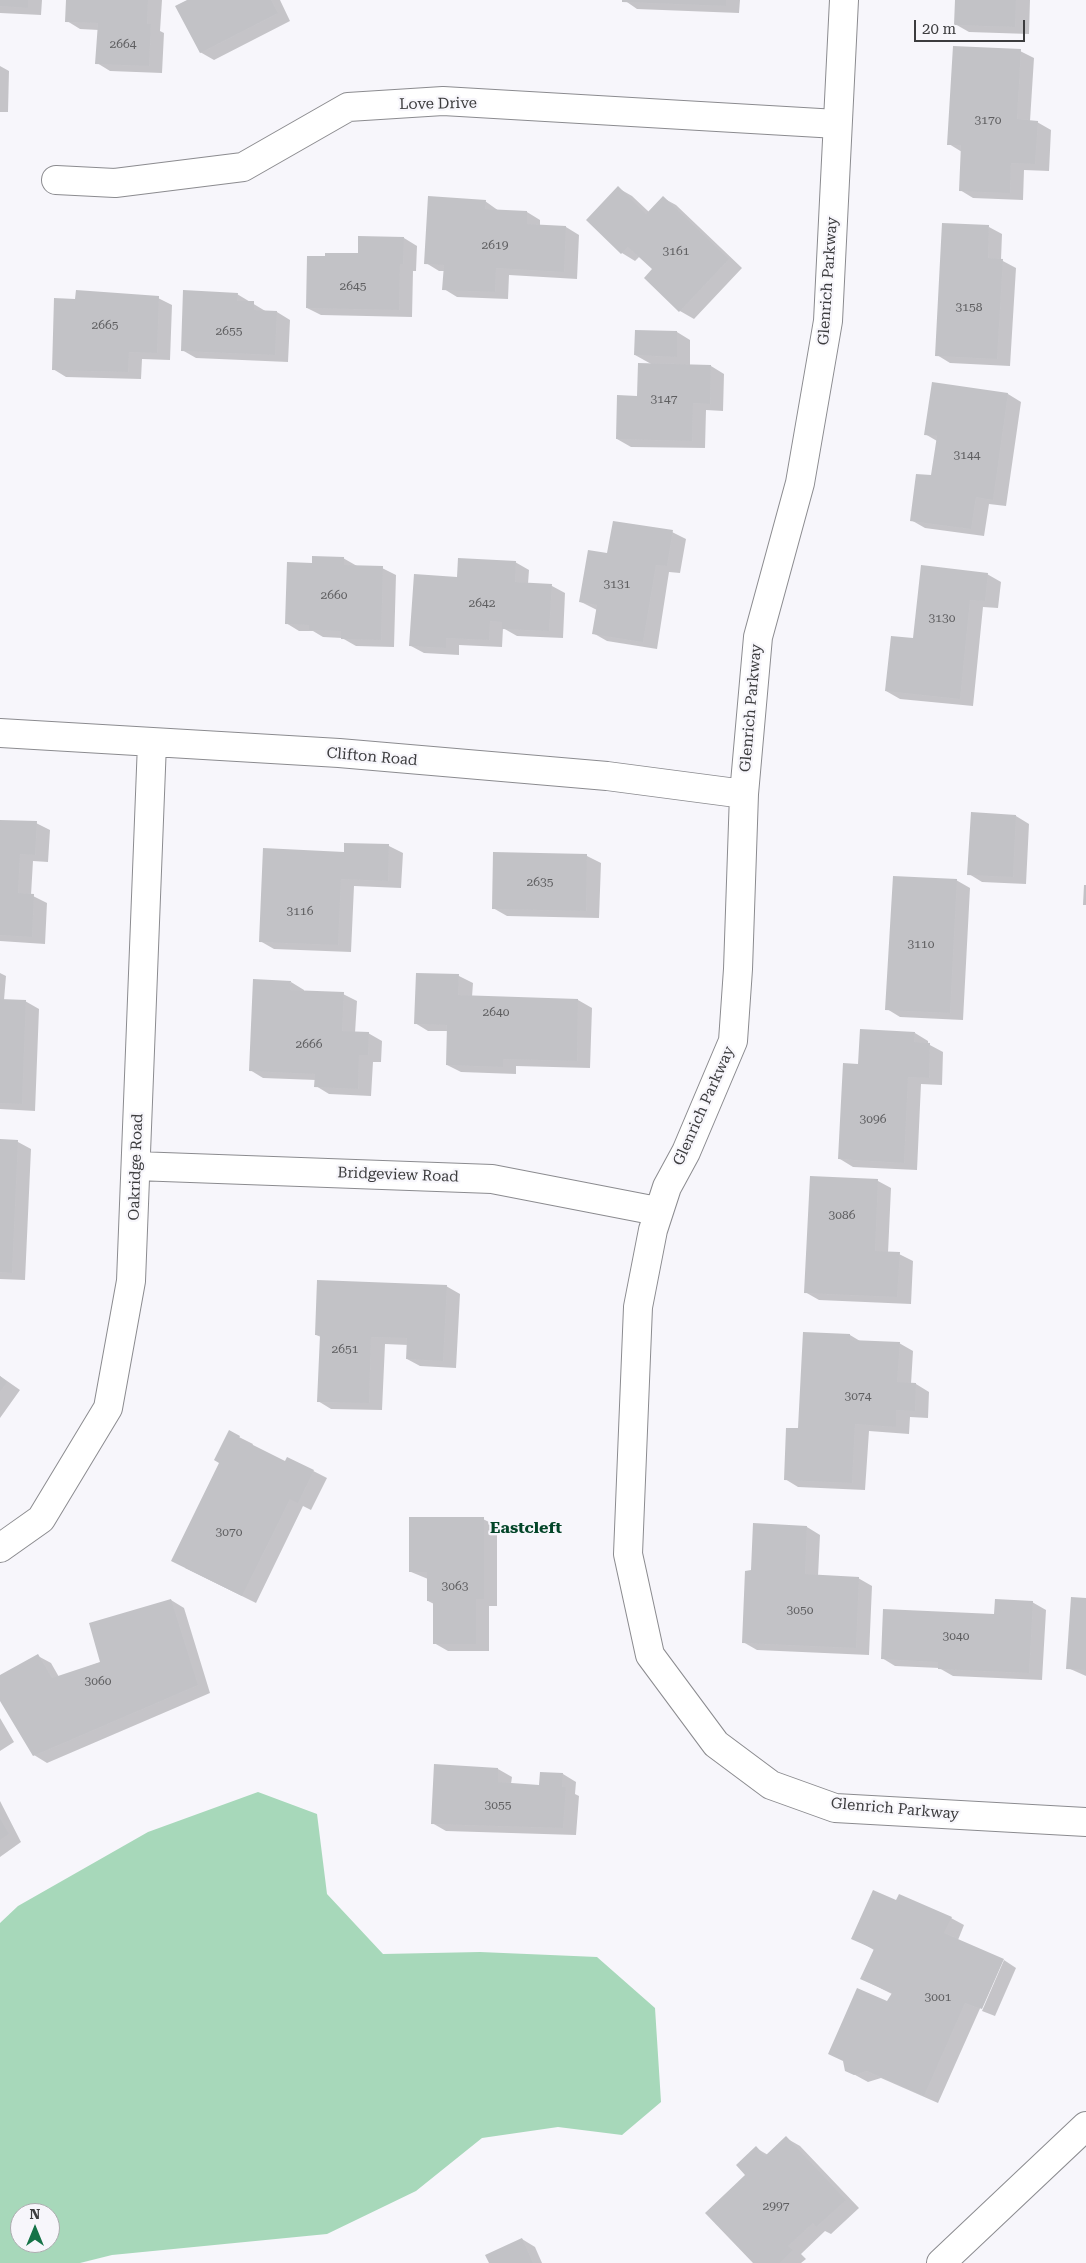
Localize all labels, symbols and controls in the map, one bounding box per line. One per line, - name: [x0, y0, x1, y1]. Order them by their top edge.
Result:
- scale bar: [916, 10, 1027, 42]
- text: 20 m: [922, 20, 956, 38]
- house number: 2664: [110, 37, 136, 51]
- street label: Love Drive: [399, 94, 477, 114]
- house number: 3170: [975, 113, 1001, 127]
- street label: Glenrich Parkway: [815, 216, 841, 346]
- house number: 2619: [482, 238, 508, 252]
- house number: 3161: [663, 244, 689, 258]
- house number: 2645: [340, 279, 366, 293]
- house number: 3158: [956, 300, 982, 314]
- house number: 2665: [92, 318, 118, 332]
- house number: 2655: [216, 324, 242, 338]
- house number: 3147: [651, 392, 677, 406]
- house number: 3144: [954, 448, 980, 462]
- house number: 3131: [604, 577, 630, 591]
- house number: 2660: [321, 588, 347, 602]
- house number: 2642: [469, 596, 495, 610]
- house number: 3130: [929, 611, 955, 625]
- street label: Glenrich Parkway: [736, 643, 766, 773]
- street label: Clifton Road: [326, 744, 418, 770]
- house number: 2635: [527, 875, 553, 889]
- house number: 3116: [287, 904, 313, 918]
- house number: 3110: [908, 937, 934, 951]
- house number: 2640: [483, 1005, 509, 1019]
- house number: 2666: [296, 1037, 322, 1051]
- street label: Glenrich Parkway: [670, 1044, 738, 1168]
- house number: 3096: [860, 1112, 886, 1126]
- street label: Oakridge Road: [125, 1113, 147, 1221]
- street label: Bridgeview Road: [337, 1164, 459, 1186]
- house number: 3086: [829, 1208, 855, 1222]
- house number: 2651: [332, 1342, 358, 1356]
- house number: 3074: [845, 1389, 871, 1403]
- district label: Eastcleft: [490, 1518, 562, 1538]
- house number: 3070: [216, 1525, 242, 1539]
- house number: 3063: [442, 1579, 468, 1593]
- house number: 3050: [787, 1603, 813, 1617]
- house number: 3040: [943, 1629, 969, 1643]
- house number: 3060: [85, 1674, 111, 1688]
- street label: Glenrich Parkway: [830, 1794, 960, 1824]
- house number: 3055: [485, 1798, 511, 1812]
- house number: 3001: [925, 1990, 951, 2004]
- house number: 2997: [763, 2199, 789, 2213]
- north arrow: [10, 2203, 60, 2253]
- text: N: [30, 2206, 40, 2222]

